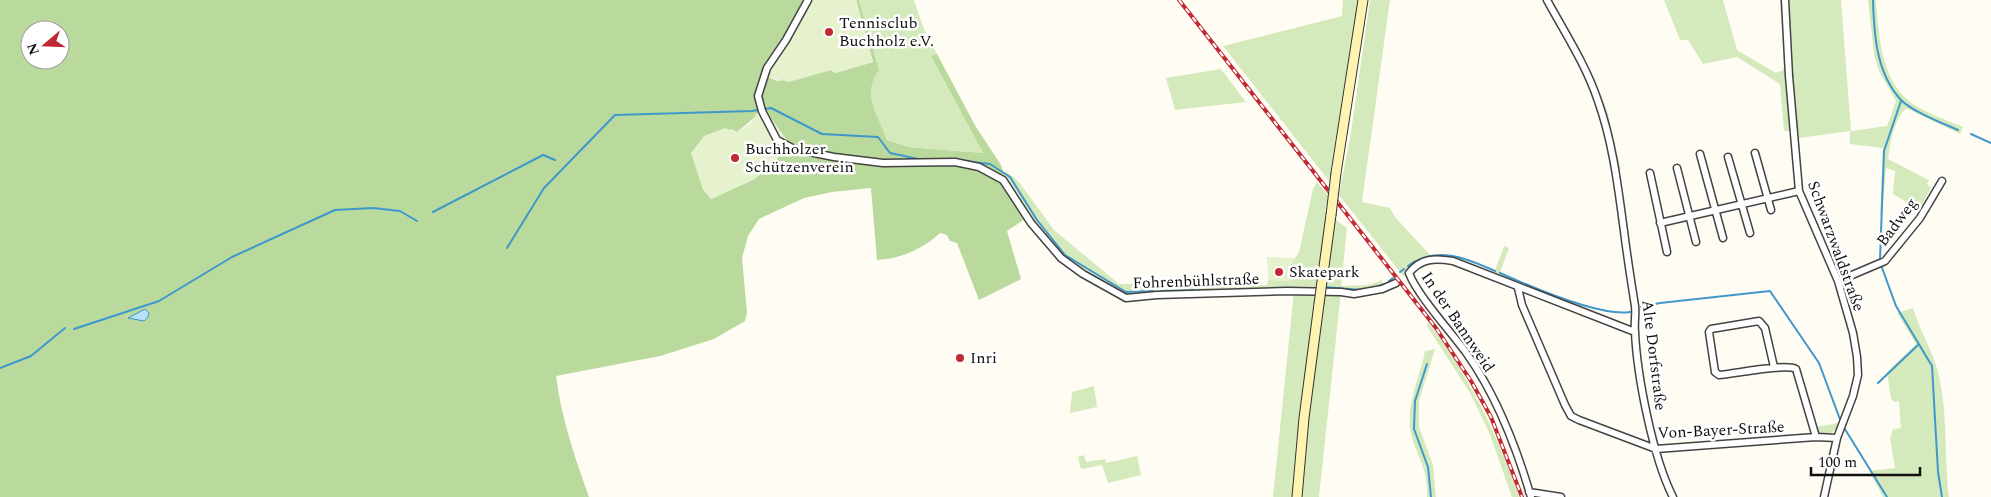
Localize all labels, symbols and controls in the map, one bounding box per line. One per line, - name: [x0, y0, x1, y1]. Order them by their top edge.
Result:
- place label: Tennisclub Buchholz e.V.: [839, 11, 934, 53]
- north arrow: [20, 20, 70, 70]
- marker: Tennisclub Buchholz e.V.: [823, 26, 835, 38]
- text: N: [21, 40, 45, 58]
- place label: Buchholzer Schützenverein: [745, 137, 854, 179]
- marker: Buchholzer Schützenverein: [729, 152, 741, 164]
- street label: Schwarzwaldstraße: [1801, 177, 1871, 315]
- street label: Badweg: [1871, 192, 1923, 252]
- place label: Skatepark: [1289, 260, 1360, 284]
- marker: Skatepark: [1273, 266, 1285, 278]
- street label: Fohrenbühlstraße: [1132, 267, 1260, 295]
- street label: In der Bannweid: [1415, 267, 1501, 377]
- street label: Alte Dorfstraße: [1635, 298, 1673, 412]
- place label: Inri: [970, 346, 997, 370]
- marker: Inri: [954, 352, 966, 364]
- street label: Von-Bayer-Straße: [1657, 415, 1785, 445]
- scale bar: [1811, 444, 1920, 476]
- text: 100 m: [1818, 451, 1857, 474]

